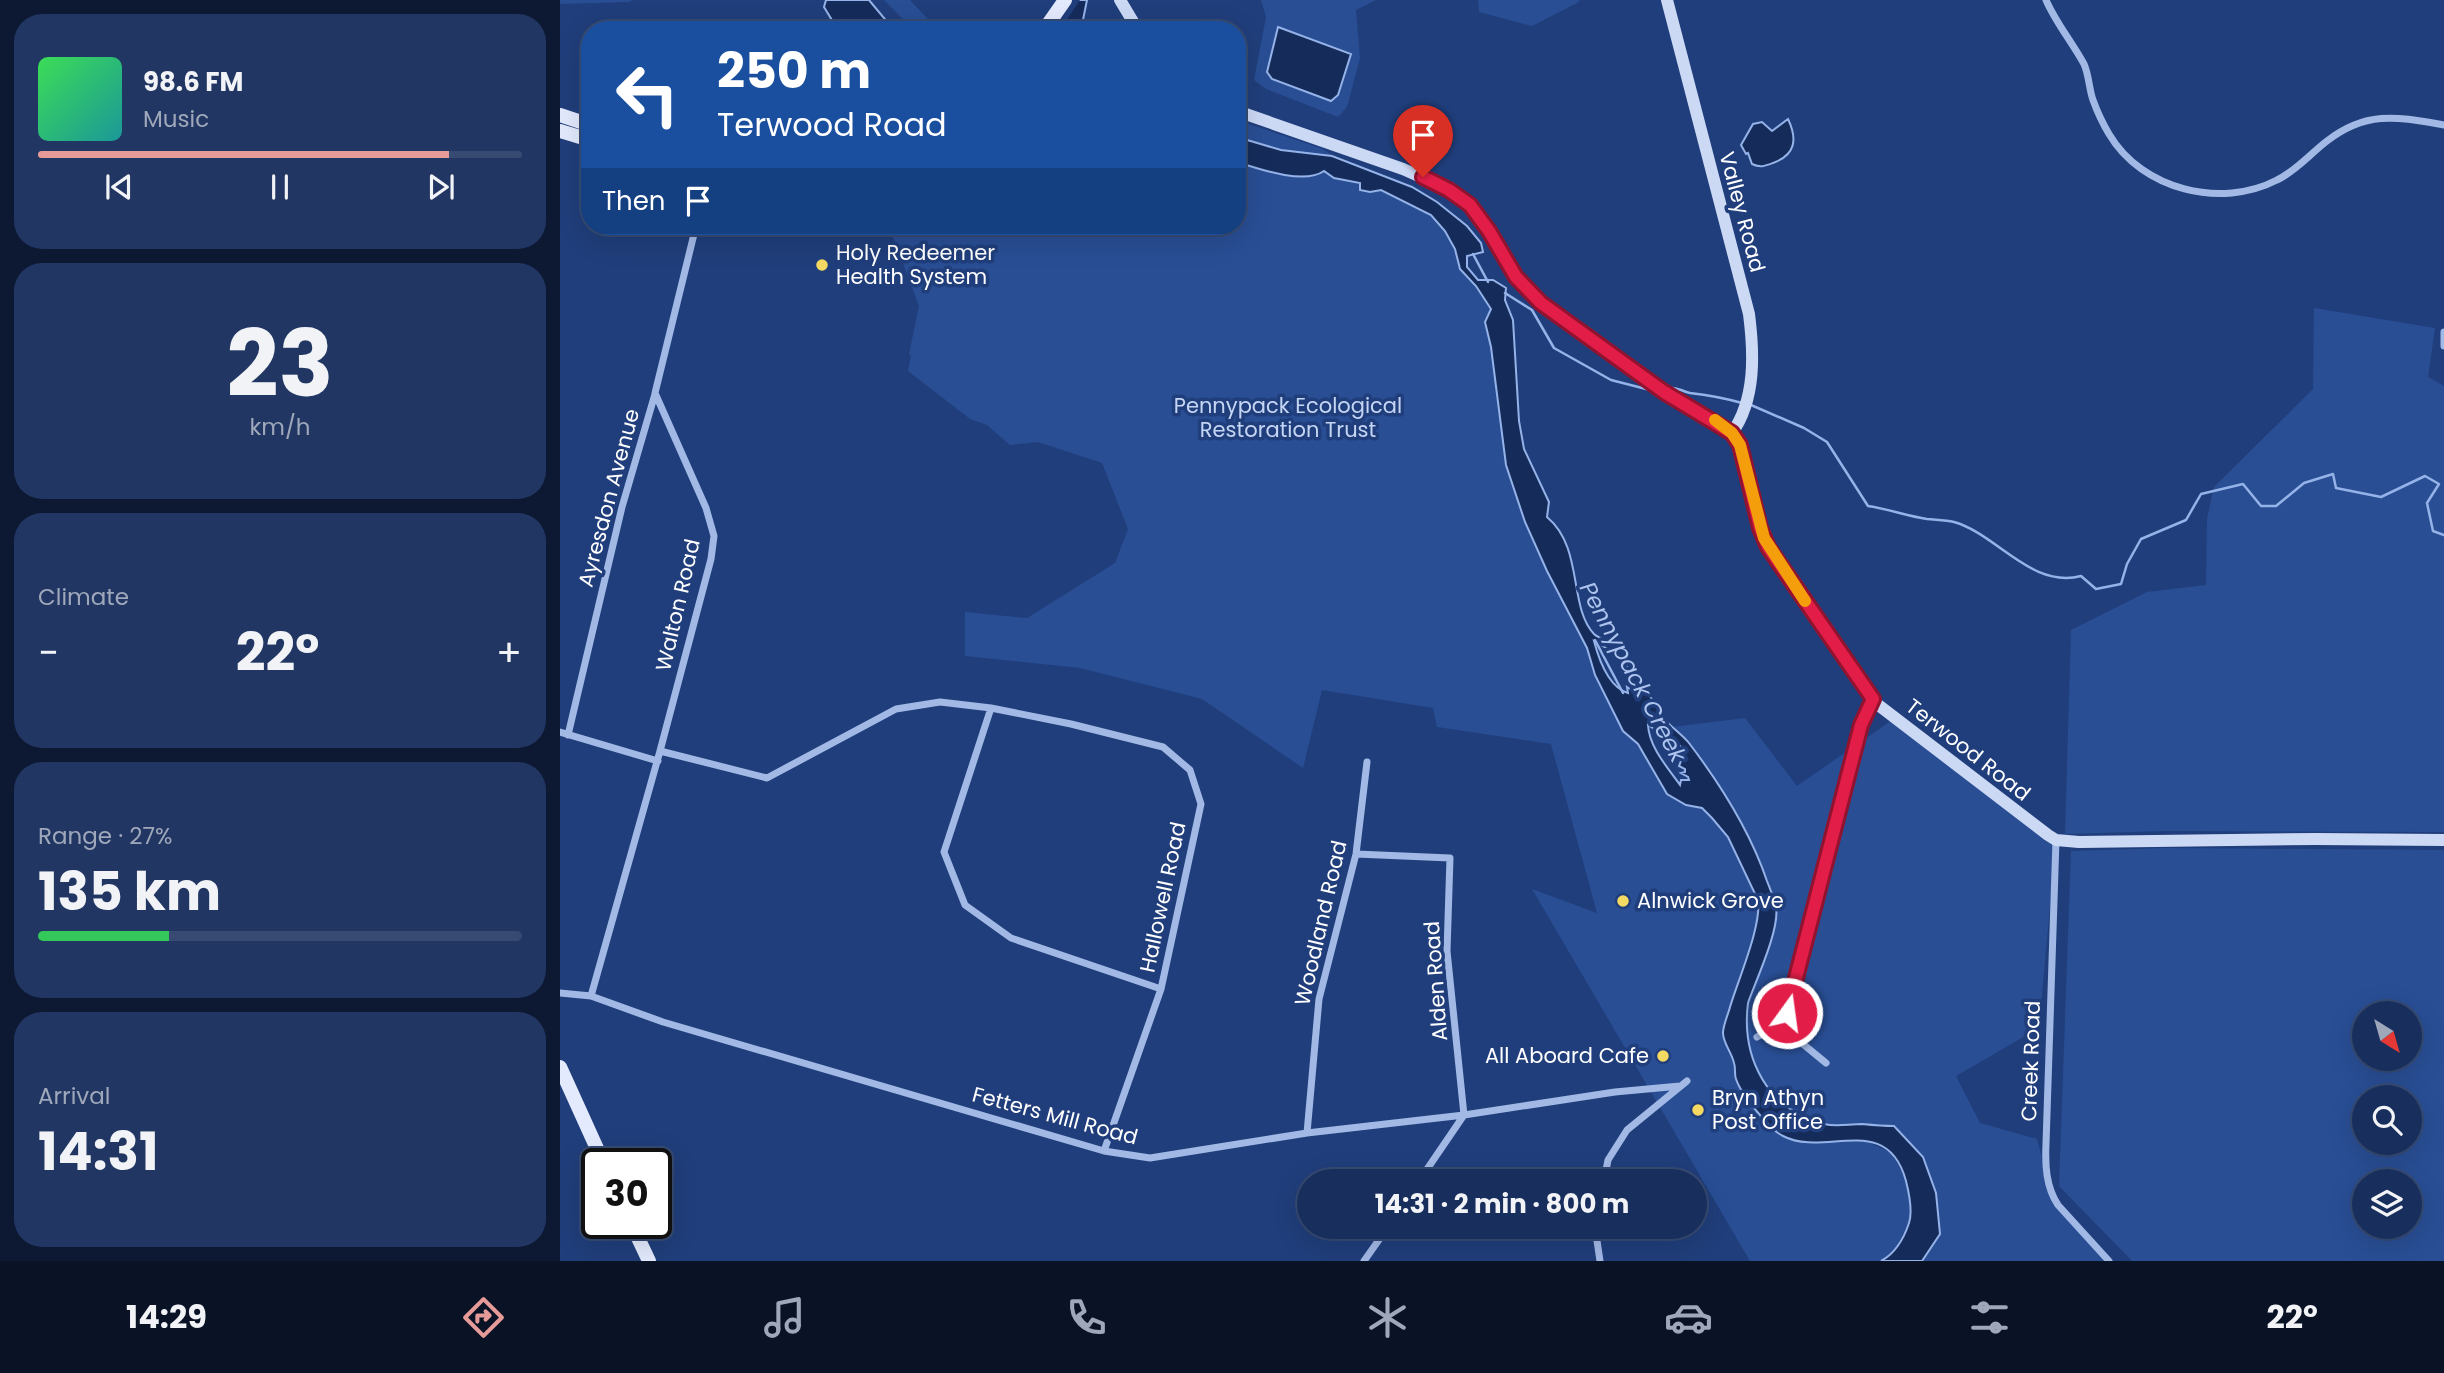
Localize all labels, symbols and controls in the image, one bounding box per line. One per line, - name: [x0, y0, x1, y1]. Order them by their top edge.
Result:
- text: 250 m: [717, 37, 871, 105]
- icon: left: [602, 49, 693, 140]
- text: 98.6 FM: [143, 64, 243, 100]
- text: Terwood Road: [717, 102, 947, 147]
- text: Music: [143, 103, 209, 135]
- pin: [1393, 105, 1453, 177]
- icon: arrive: [1404, 116, 1442, 154]
- street label: Valley Road: [1712, 148, 1773, 275]
- icon: previous: [100, 168, 138, 206]
- icon: pause: [261, 168, 299, 206]
- icon: next: [422, 168, 460, 206]
- icon: arrive: [679, 182, 717, 220]
- text: Then: [602, 183, 665, 219]
- place label: Holy Redeemer Health System: [836, 238, 995, 291]
- marker: Holy Redeemer Health System: [814, 257, 830, 273]
- text: 23: [226, 300, 334, 428]
- park label: Pennypack Ecological Restoration Trust: [1174, 391, 1402, 444]
- street label: Ayresdon Avenue: [571, 406, 646, 590]
- text: km/h: [249, 411, 311, 443]
- street label: Walton Road: [648, 536, 707, 674]
- water label: Pennypack Creek: [1572, 576, 1695, 769]
- text: Climate: [38, 581, 129, 613]
- text: 22°: [236, 616, 319, 689]
- text: −: [38, 626, 59, 679]
- text: +: [496, 626, 522, 679]
- street label: Terwood Road: [1900, 692, 2037, 807]
- street label: Hallowell Road: [1132, 819, 1193, 975]
- text: Range · 27%: [38, 820, 172, 852]
- street label: Woodland Road: [1287, 837, 1354, 1008]
- text: 135 km: [38, 855, 221, 928]
- place label: Alnwick Grove: [1637, 886, 1784, 915]
- marker: Alnwick Grove: [1615, 893, 1631, 909]
- street label: Alden Road: [1417, 920, 1454, 1042]
- position arrow: [1750, 976, 1824, 1050]
- street label: Creek Road: [2014, 1000, 2047, 1122]
- north arrow: [2352, 1001, 2422, 1071]
- map controls: [2352, 1001, 2422, 1239]
- place label: All Aboard Cafe: [1485, 1041, 1649, 1070]
- marker: All Aboard Cafe: [1655, 1048, 1671, 1064]
- street label: Fetters Mill Road: [969, 1079, 1141, 1152]
- text: Arrival: [38, 1080, 110, 1112]
- place label: Bryn Athyn Post Office: [1712, 1083, 1824, 1136]
- button: search: [2352, 1085, 2422, 1155]
- marker: Bryn Athyn Post Office: [1690, 1102, 1706, 1118]
- text: 14:31: [38, 1115, 159, 1188]
- speed limit sign: 30: [581, 1148, 672, 1239]
- button: layers: [2352, 1169, 2422, 1239]
- text: 14:31 · 2 min · 800 m: [1375, 1186, 1629, 1222]
- icon: directions: [459, 1293, 508, 1342]
- icon: music: [760, 1293, 809, 1342]
- icon: phone: [1062, 1293, 1111, 1342]
- icon: climate: [1363, 1293, 1412, 1342]
- icon: car: [1664, 1293, 1713, 1342]
- icon: filters: [1965, 1293, 2014, 1342]
- text: 14:29: [126, 1294, 207, 1339]
- text: 22°: [2267, 1294, 2318, 1339]

